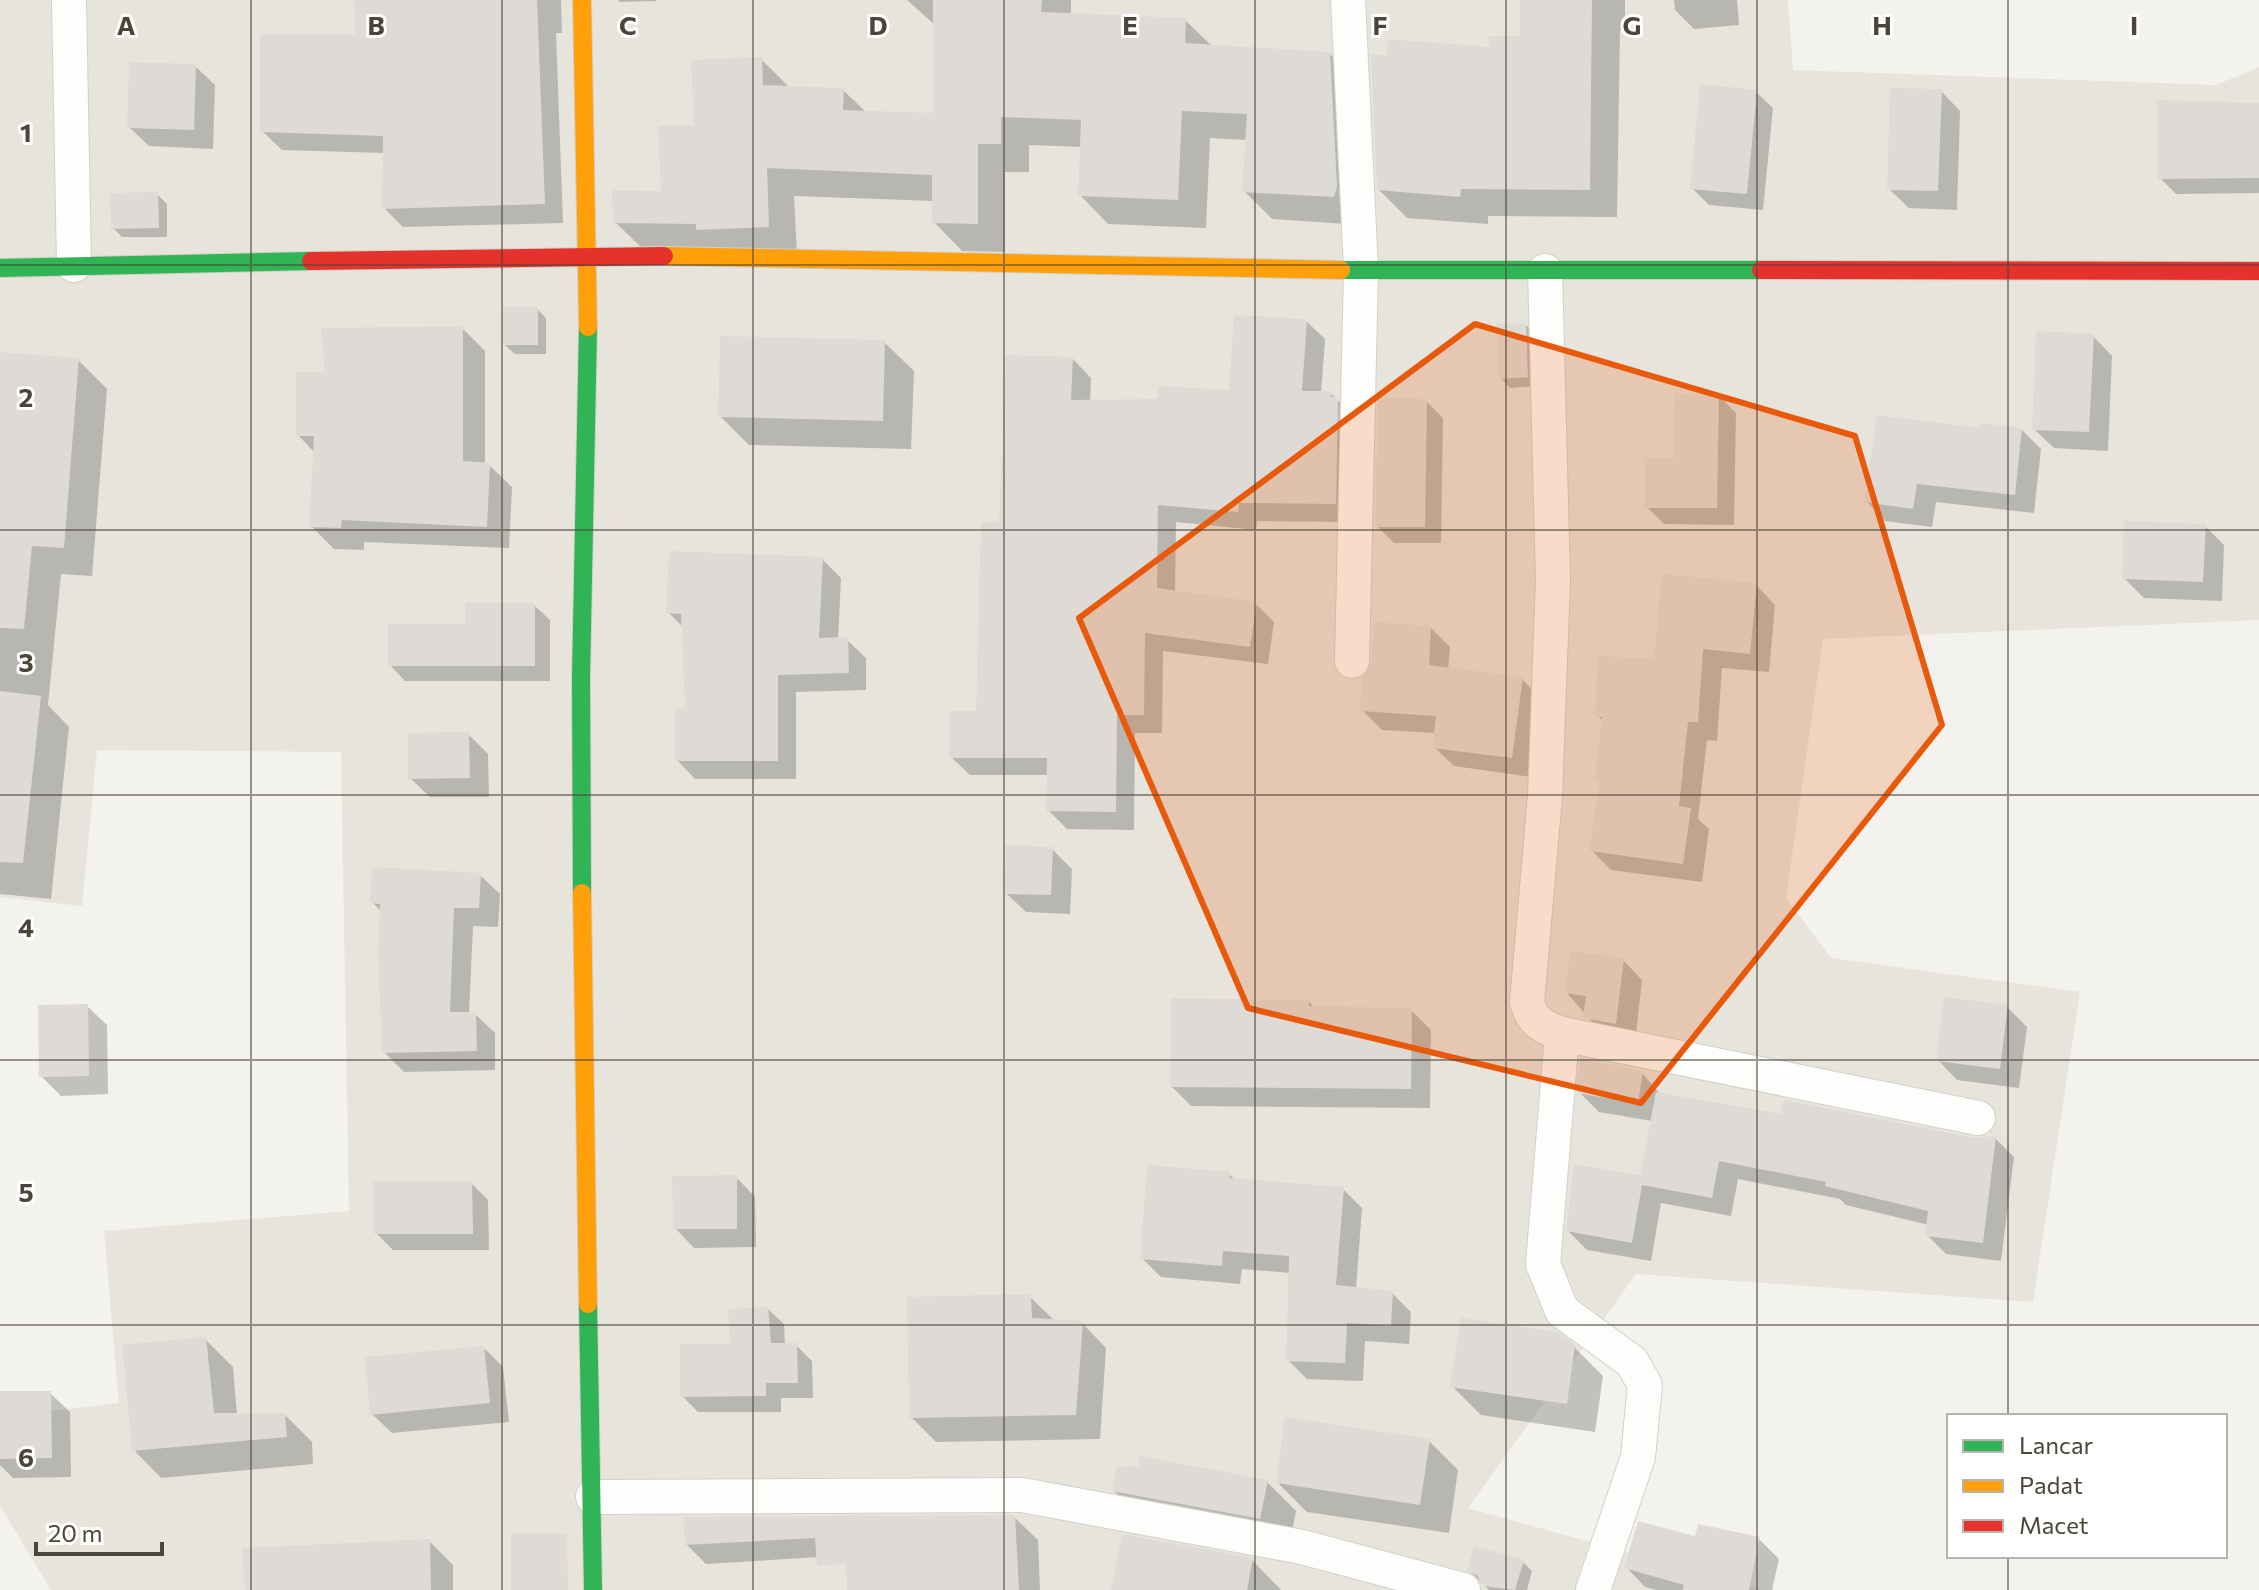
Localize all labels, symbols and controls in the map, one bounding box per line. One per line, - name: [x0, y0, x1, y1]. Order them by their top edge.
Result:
- text: A: [117, 9, 136, 40]
- text: B: [367, 9, 385, 40]
- text: C: [619, 9, 637, 40]
- text: D: [868, 9, 888, 40]
- text: E: [1122, 9, 1138, 40]
- text: F: [1372, 9, 1388, 40]
- text: G: [1623, 9, 1641, 40]
- text: H: [1872, 9, 1892, 40]
- text: I: [2130, 9, 2138, 40]
- text: 1: [20, 116, 32, 147]
- text: 2: [19, 381, 33, 412]
- text: 3: [18, 646, 34, 677]
- text: 4: [18, 911, 34, 942]
- text: 5: [18, 1176, 34, 1207]
- legend: [1947, 1414, 2227, 1558]
- text: Lancar: [2019, 1430, 2093, 1459]
- text: 6: [18, 1441, 34, 1472]
- text: Padat: [2019, 1470, 2083, 1499]
- scale bar: [36, 1506, 162, 1556]
- text: Macet: [2019, 1510, 2089, 1539]
- text: 20 m: [48, 1518, 102, 1547]

